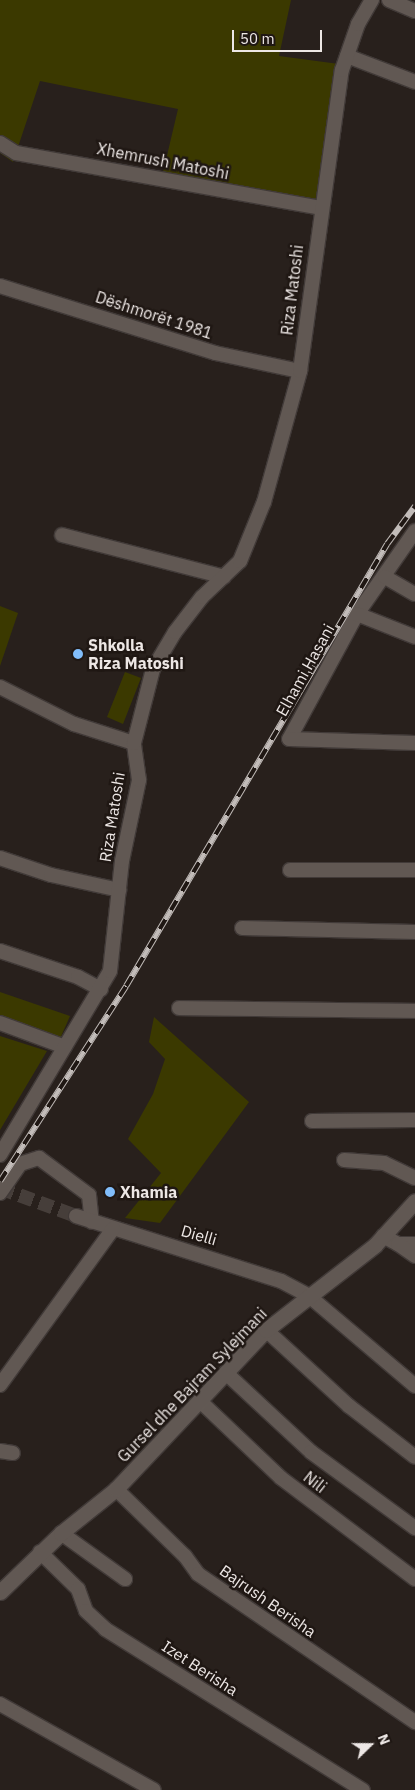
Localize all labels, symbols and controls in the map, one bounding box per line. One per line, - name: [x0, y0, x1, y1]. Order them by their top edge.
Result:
- scale bar: [235, 20, 325, 52]
- text: 50 m: [240, 29, 275, 48]
- street label: Xhemrush Matoshi: [95, 139, 231, 183]
- street label: Riza Matoshi: [277, 244, 307, 336]
- street label: Dëshmorët 1981: [93, 287, 215, 343]
- street label: Elhami Hasani: [272, 621, 338, 719]
- place label: Shkolla Riza Matoshi: [88, 635, 184, 673]
- marker: Shkolla Riza Matoshi: [72, 648, 84, 660]
- street label: Riza Matoshi: [95, 771, 129, 863]
- place label: Xhamia: [120, 1182, 177, 1202]
- marker: Xhamia: [104, 1186, 116, 1198]
- street label: Dielli: [179, 1221, 219, 1249]
- street label: Gursel dhe Bajram Sylejmani: [113, 1304, 271, 1466]
- street label: Nili: [300, 1467, 330, 1497]
- street label: Bajrush Berisha: [216, 1561, 320, 1641]
- street label: Izet Berisha: [159, 1636, 241, 1700]
- north arrow: [345, 1720, 395, 1770]
- text: N: [374, 1731, 394, 1747]

